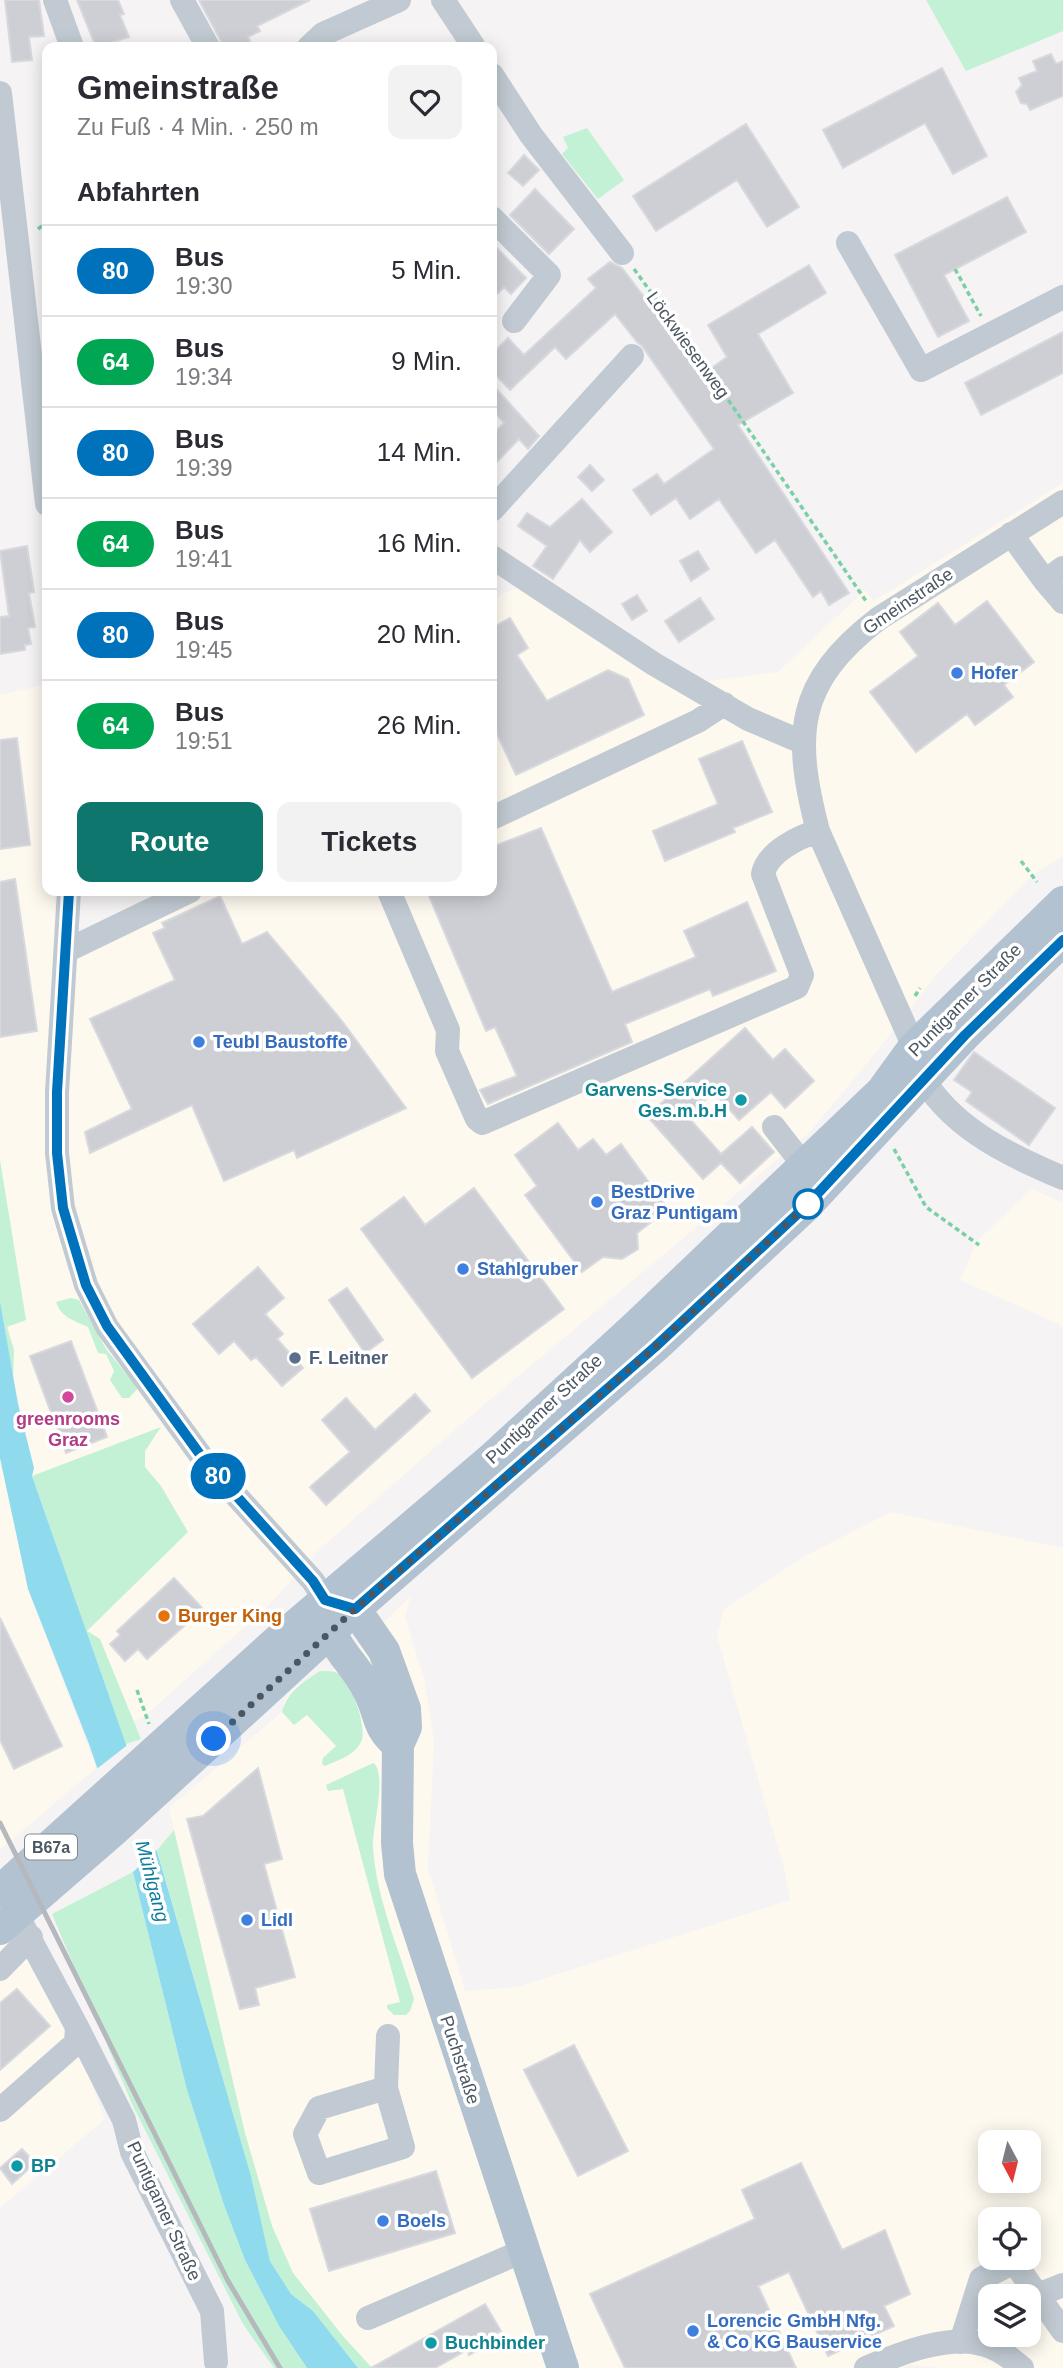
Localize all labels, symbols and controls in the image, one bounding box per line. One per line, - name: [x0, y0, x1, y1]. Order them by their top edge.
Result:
- button: heart: [388, 65, 462, 139]
- text: Gmeinstraße: [77, 69, 279, 106]
- text: Zu Fuß · 4 Min. · 250 m: [77, 114, 319, 140]
- text: Abfahrten: [77, 177, 200, 207]
- text: Bus: [175, 242, 224, 272]
- text: 5 Min.: [391, 255, 462, 285]
- text: 80: [102, 257, 129, 284]
- text: 19:30: [175, 273, 233, 299]
- street label: Löckwiesenweg: [643, 288, 733, 402]
- text: Bus: [175, 333, 224, 363]
- text: 9 Min.: [391, 346, 462, 376]
- text: 64: [102, 348, 129, 375]
- text: 19:34: [175, 364, 233, 390]
- text: Bus: [175, 424, 224, 454]
- text: 14 Min.: [377, 437, 462, 467]
- text: 80: [102, 439, 129, 466]
- text: 19:39: [175, 455, 233, 481]
- text: Bus: [175, 515, 224, 545]
- text: 16 Min.: [377, 528, 462, 558]
- text: 64: [102, 530, 129, 557]
- text: 19:41: [175, 546, 233, 572]
- street label: Gmeinstraße: [859, 564, 957, 638]
- text: Bus: [175, 606, 224, 636]
- text: 20 Min.: [377, 619, 462, 649]
- text: 80: [102, 621, 129, 648]
- text: 19:45: [175, 637, 233, 663]
- place label: Hofer: [971, 663, 1018, 683]
- marker: Hofer: [949, 665, 965, 681]
- text: Bus: [175, 697, 224, 727]
- text: 26 Min.: [377, 710, 462, 740]
- text: 64: [102, 712, 129, 739]
- text: 19:51: [175, 728, 233, 754]
- button: Route: [77, 802, 263, 882]
- button: Tickets: [277, 802, 462, 882]
- street label: Puntigamer Straße: [905, 940, 1025, 1060]
- place label: Teubl Baustoffe: [213, 1032, 348, 1052]
- marker: Teubl Baustoffe: [191, 1034, 207, 1050]
- place label: Garvens-Service Ges.m.b.H: [585, 1080, 727, 1121]
- marker: Garvens-Service Ges.m.b.H: [733, 1092, 749, 1108]
- place label: BestDrive Graz Puntigam: [611, 1182, 738, 1223]
- unlabelled marker: [793, 1189, 823, 1219]
- marker: BestDrive Graz Puntigam: [589, 1194, 605, 1210]
- place label: Stahlgruber: [477, 1259, 578, 1279]
- marker: Stahlgruber: [455, 1261, 471, 1277]
- place label: F. Leitner: [309, 1348, 388, 1368]
- marker: F. Leitner: [287, 1350, 303, 1366]
- street label: Puntigamer Straße: [482, 1350, 606, 1468]
- marker: greenrooms Graz: [60, 1389, 76, 1405]
- place label: greenrooms Graz: [16, 1409, 120, 1450]
- line badge: 80: [186, 1453, 249, 1499]
- text: 80: [205, 1462, 231, 1489]
- place label: Burger King: [178, 1606, 282, 1626]
- marker: Burger King: [156, 1608, 172, 1624]
- your location: [196, 1721, 231, 1756]
- road number: B67a: [25, 1834, 77, 1859]
- water label: Mühlgang: [132, 1838, 174, 1925]
- place label: Lidl: [261, 1910, 293, 1930]
- marker: Lidl: [239, 1912, 255, 1928]
- street label: Puchstraße: [436, 2013, 484, 2107]
- north arrow: [978, 2130, 1041, 2193]
- map controls: [978, 2130, 1041, 2347]
- street label: Puntigamer Straße: [123, 2138, 205, 2284]
- place label: BP: [31, 2156, 56, 2176]
- marker: BP: [9, 2158, 25, 2174]
- button: locate: [978, 2207, 1041, 2270]
- place label: Boels: [397, 2211, 446, 2231]
- marker: Boels: [375, 2213, 391, 2229]
- button: layers: [978, 2284, 1041, 2347]
- place label: Lorencic GmbH Nfg. & Co KG Bauservice: [707, 2311, 882, 2352]
- marker: Lorencic GmbH Nfg. & Co KG Bauservice: [685, 2323, 701, 2339]
- place label: Buchbinder: [445, 2333, 545, 2353]
- marker: Buchbinder: [423, 2335, 439, 2351]

